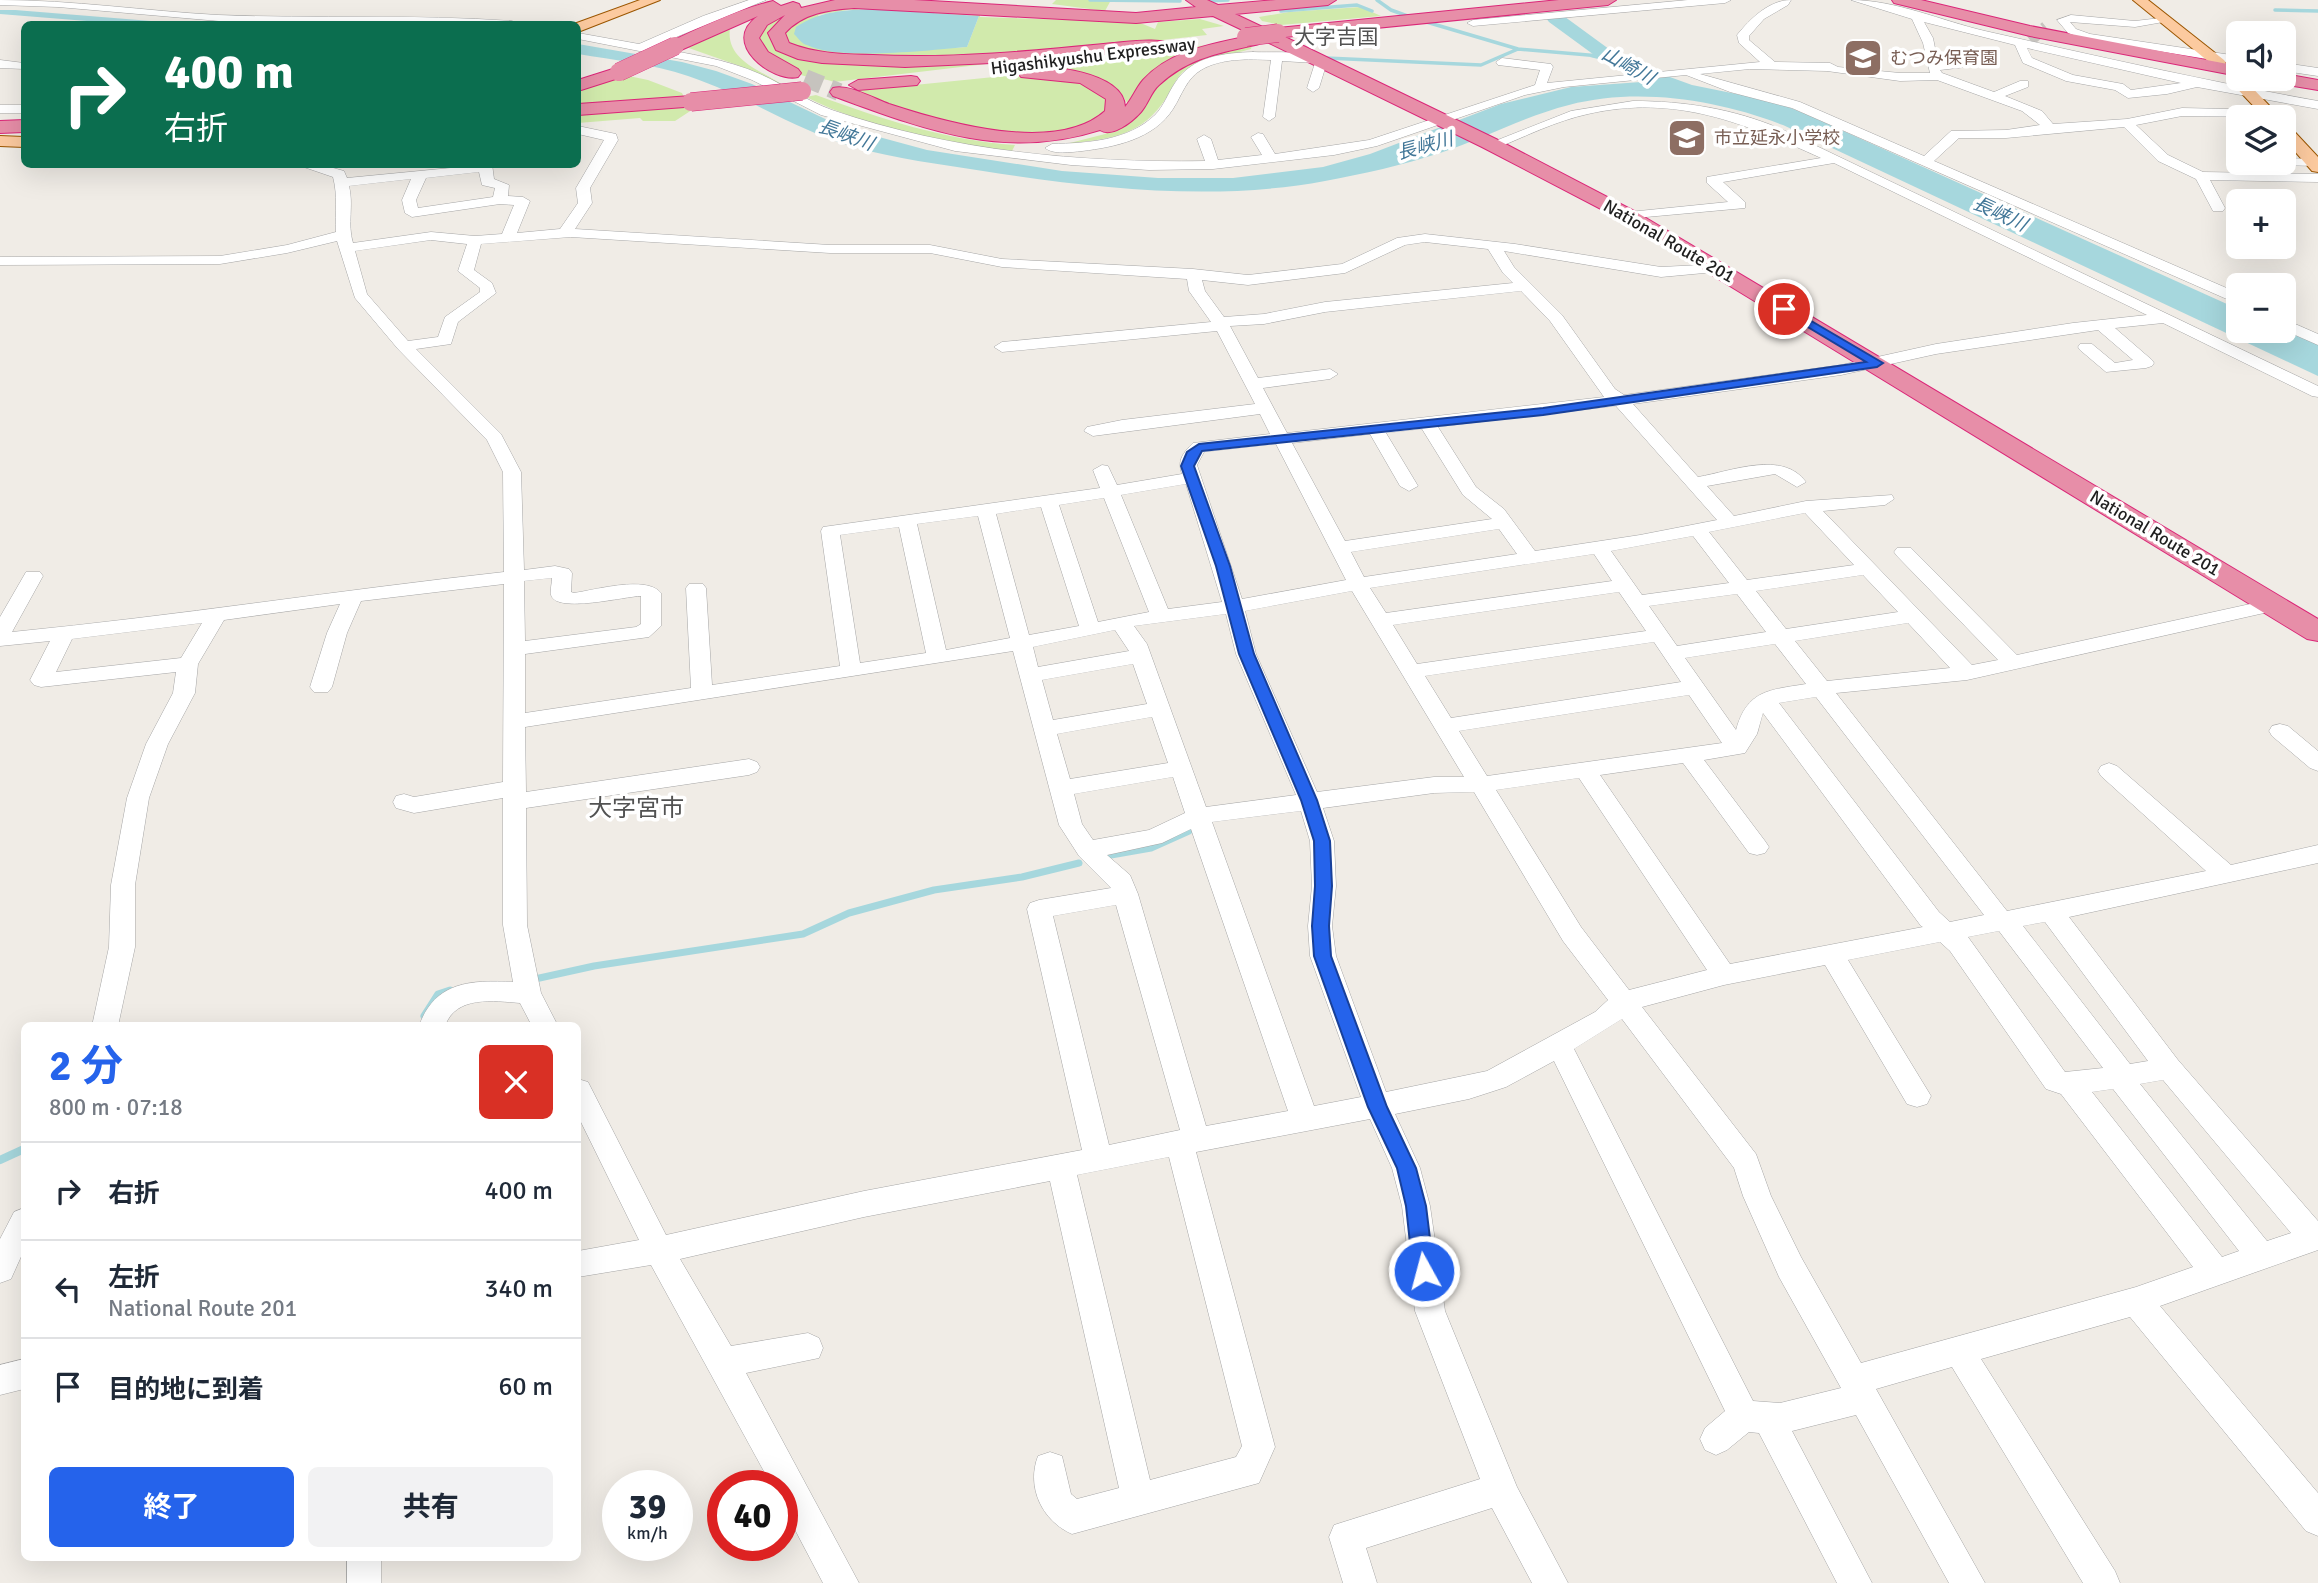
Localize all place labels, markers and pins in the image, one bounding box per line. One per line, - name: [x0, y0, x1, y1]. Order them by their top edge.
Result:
- school or university icon: むつみ保育園: [1842, 37, 1884, 79]
- place label: むつみ保育園: [1890, 47, 1998, 69]
- school or university icon: 市立延永小学校: [1666, 117, 1708, 159]
- place label: 市立延永小学校: [1714, 127, 1840, 149]
- pin: [1754, 279, 1814, 339]

